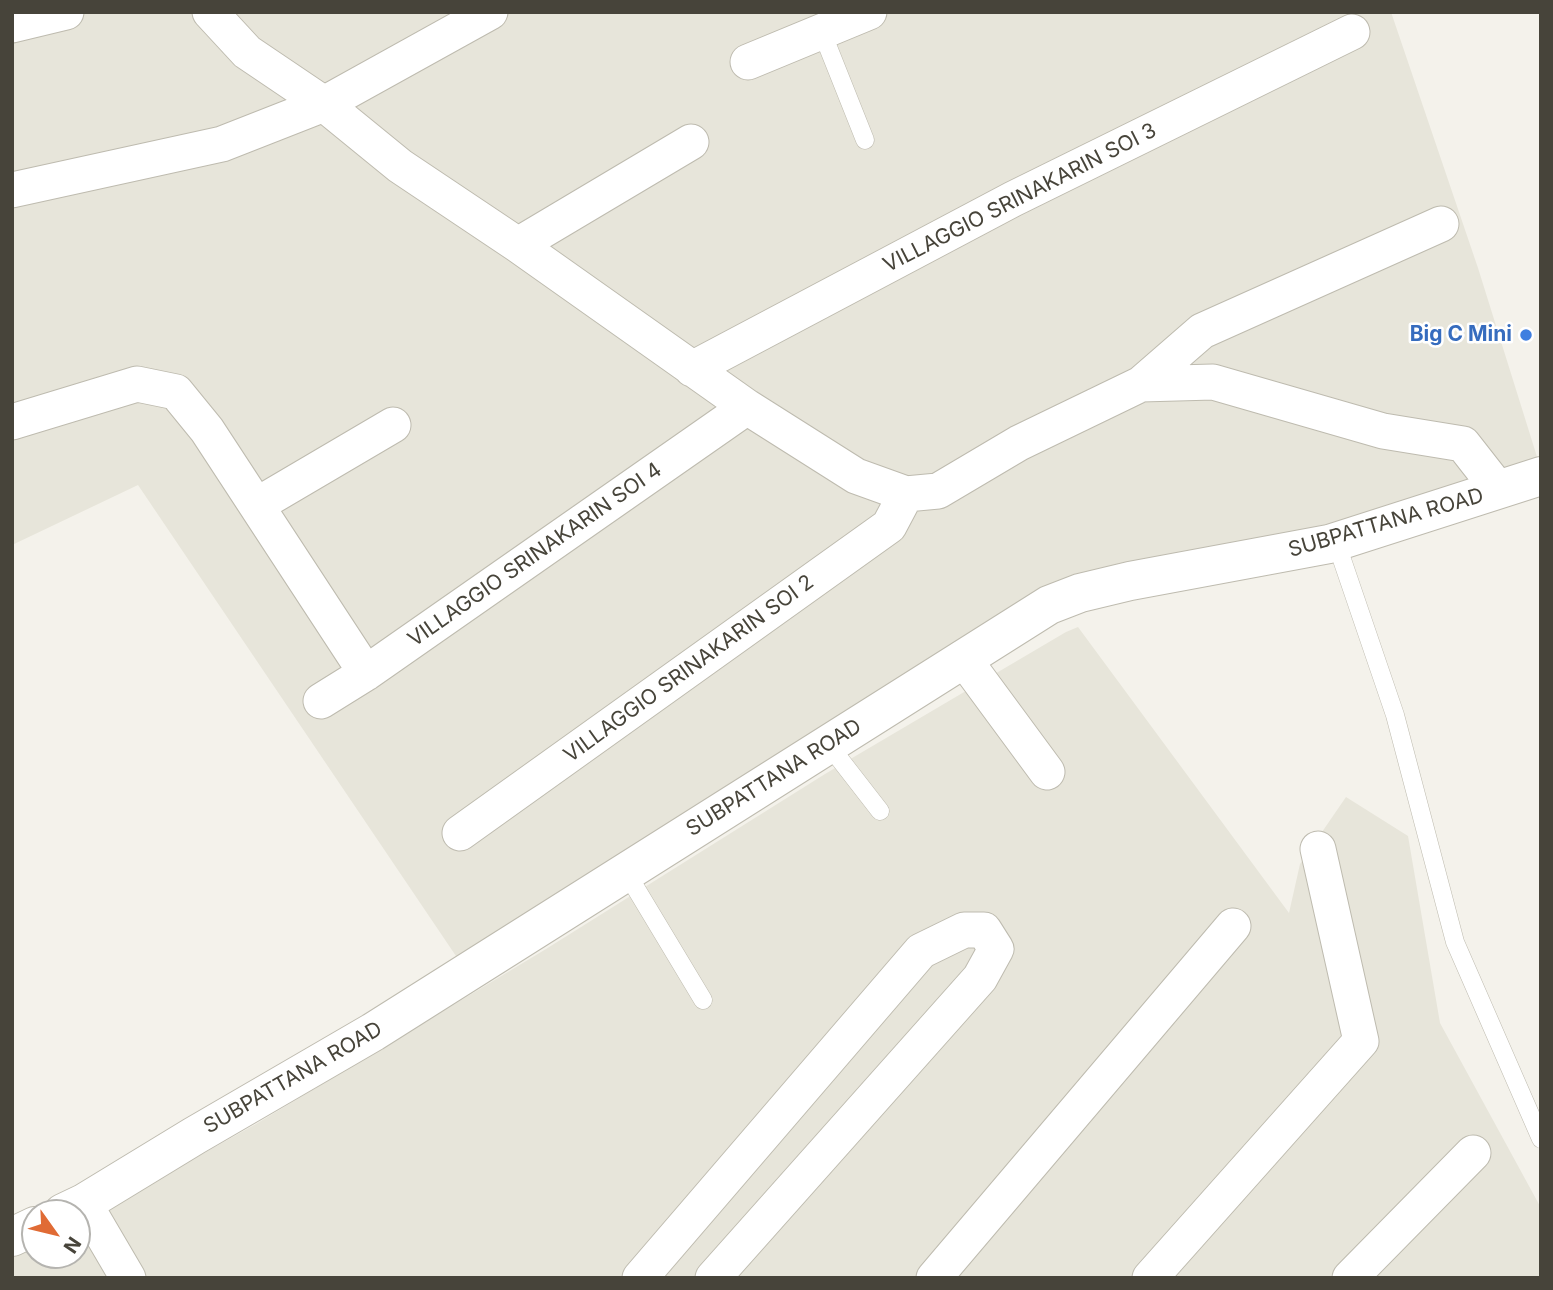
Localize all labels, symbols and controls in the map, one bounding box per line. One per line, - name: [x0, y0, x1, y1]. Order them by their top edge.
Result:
- street label: VILLAGGIO SRINAKARIN SOI 3: [879, 118, 1161, 278]
- place label: Big C Mini: [1410, 322, 1512, 348]
- marker: Big C Mini: [1518, 327, 1534, 343]
- street label: VILLAGGIO SRINAKARIN SOI 4: [403, 458, 667, 652]
- street label: SUBPATTANA ROAD: [1285, 483, 1487, 563]
- street label: VILLAGGIO SRINAKARIN SOI 2: [559, 570, 819, 768]
- street label: SUBPATTANA ROAD: [682, 714, 866, 842]
- street label: SUBPATTANA ROAD: [199, 1017, 387, 1139]
- north arrow: [21, 1199, 91, 1269]
- text: N: [59, 1232, 86, 1257]

